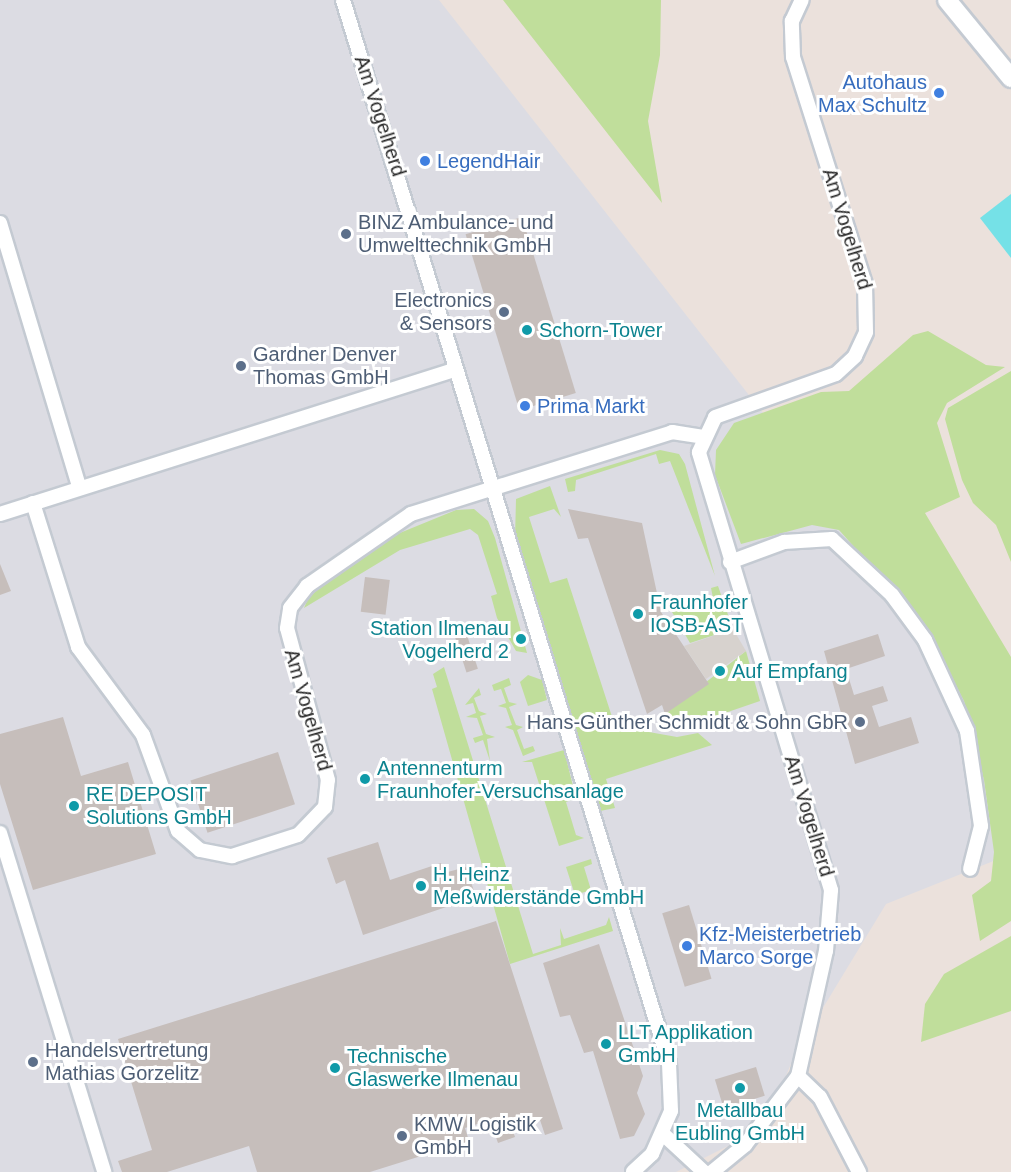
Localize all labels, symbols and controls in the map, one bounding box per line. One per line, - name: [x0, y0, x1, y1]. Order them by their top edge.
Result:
- street label: Am Vogelherd: [349, 53, 411, 179]
- place label: Autohaus Max Schultz: [818, 70, 927, 117]
- marker: Autohaus Max Schultz: [932, 86, 946, 100]
- place label: LegendHair: [437, 149, 540, 173]
- marker: LegendHair: [418, 154, 432, 168]
- street label: Am Vogelherd: [817, 165, 877, 293]
- place label: BINZ Ambulance- und Umwelttechnik GmbH: [358, 210, 555, 257]
- marker: BINZ Ambulance- und Umwelttechnik GmbH: [339, 227, 353, 241]
- place label: Electronics & Sensors: [394, 288, 492, 335]
- marker: Electronics & Sensors: [497, 305, 511, 319]
- place label: Schorn-Tower: [539, 318, 662, 342]
- marker: Schorn-Tower: [520, 323, 534, 337]
- place label: Gardner Denver Thomas GmbH: [253, 342, 396, 389]
- marker: Gardner Denver Thomas GmbH: [234, 359, 248, 373]
- place label: Prima Markt: [537, 394, 645, 418]
- marker: Prima Markt: [518, 399, 532, 413]
- place label: Fraunhofer IOSB-AST: [650, 590, 748, 637]
- marker: Fraunhofer IOSB-AST: [631, 607, 645, 621]
- place label: Station Ilmenau Vogelherd 2: [370, 616, 509, 663]
- marker: Station Ilmenau Vogelherd 2: [514, 632, 528, 646]
- street label: Am Vogelherd: [279, 646, 337, 774]
- place label: Auf Empfang: [732, 659, 848, 683]
- marker: Auf Empfang: [713, 664, 727, 678]
- place label: Hans-Günther Schmidt & Sohn GbR: [527, 710, 848, 734]
- marker: Hans-Günther Schmidt & Sohn GbR: [853, 715, 867, 729]
- street label: Am Vogelherd: [779, 752, 839, 880]
- place label: Antennenturm Fraunhofer-Versuchsanlage: [377, 756, 624, 803]
- marker: Antennenturm Fraunhofer-Versuchsanlage: [358, 772, 372, 786]
- place label: RE DEPOSIT Solutions GmbH: [86, 783, 232, 830]
- marker: RE DEPOSIT Solutions GmbH: [67, 799, 81, 813]
- place label: H. Heinz Meßwiderstände GmbH: [433, 862, 644, 909]
- marker: H. Heinz Meßwiderstände GmbH: [414, 879, 428, 893]
- place label: Kfz-Meisterbetrieb Marco Sorge: [699, 922, 861, 969]
- marker: Kfz-Meisterbetrieb Marco Sorge: [680, 939, 694, 953]
- place label: LLT Applikation GmbH: [618, 1020, 754, 1067]
- marker: LLT Applikation GmbH: [599, 1037, 613, 1051]
- place label: Handelsvertretung Mathias Gorzelitz: [45, 1038, 208, 1085]
- place label: Technische Glaswerke Ilmenau: [347, 1044, 518, 1091]
- marker: Handelsvertretung Mathias Gorzelitz: [26, 1055, 40, 1069]
- marker: Technische Glaswerke Ilmenau: [328, 1061, 342, 1075]
- marker: Metallbau Eubling GmbH: [733, 1081, 747, 1095]
- place label: Metallbau Eubling GmbH: [675, 1098, 805, 1145]
- place label: KMW Logistik GmbH: [414, 1112, 536, 1159]
- marker: KMW Logistik GmbH: [395, 1129, 409, 1143]

